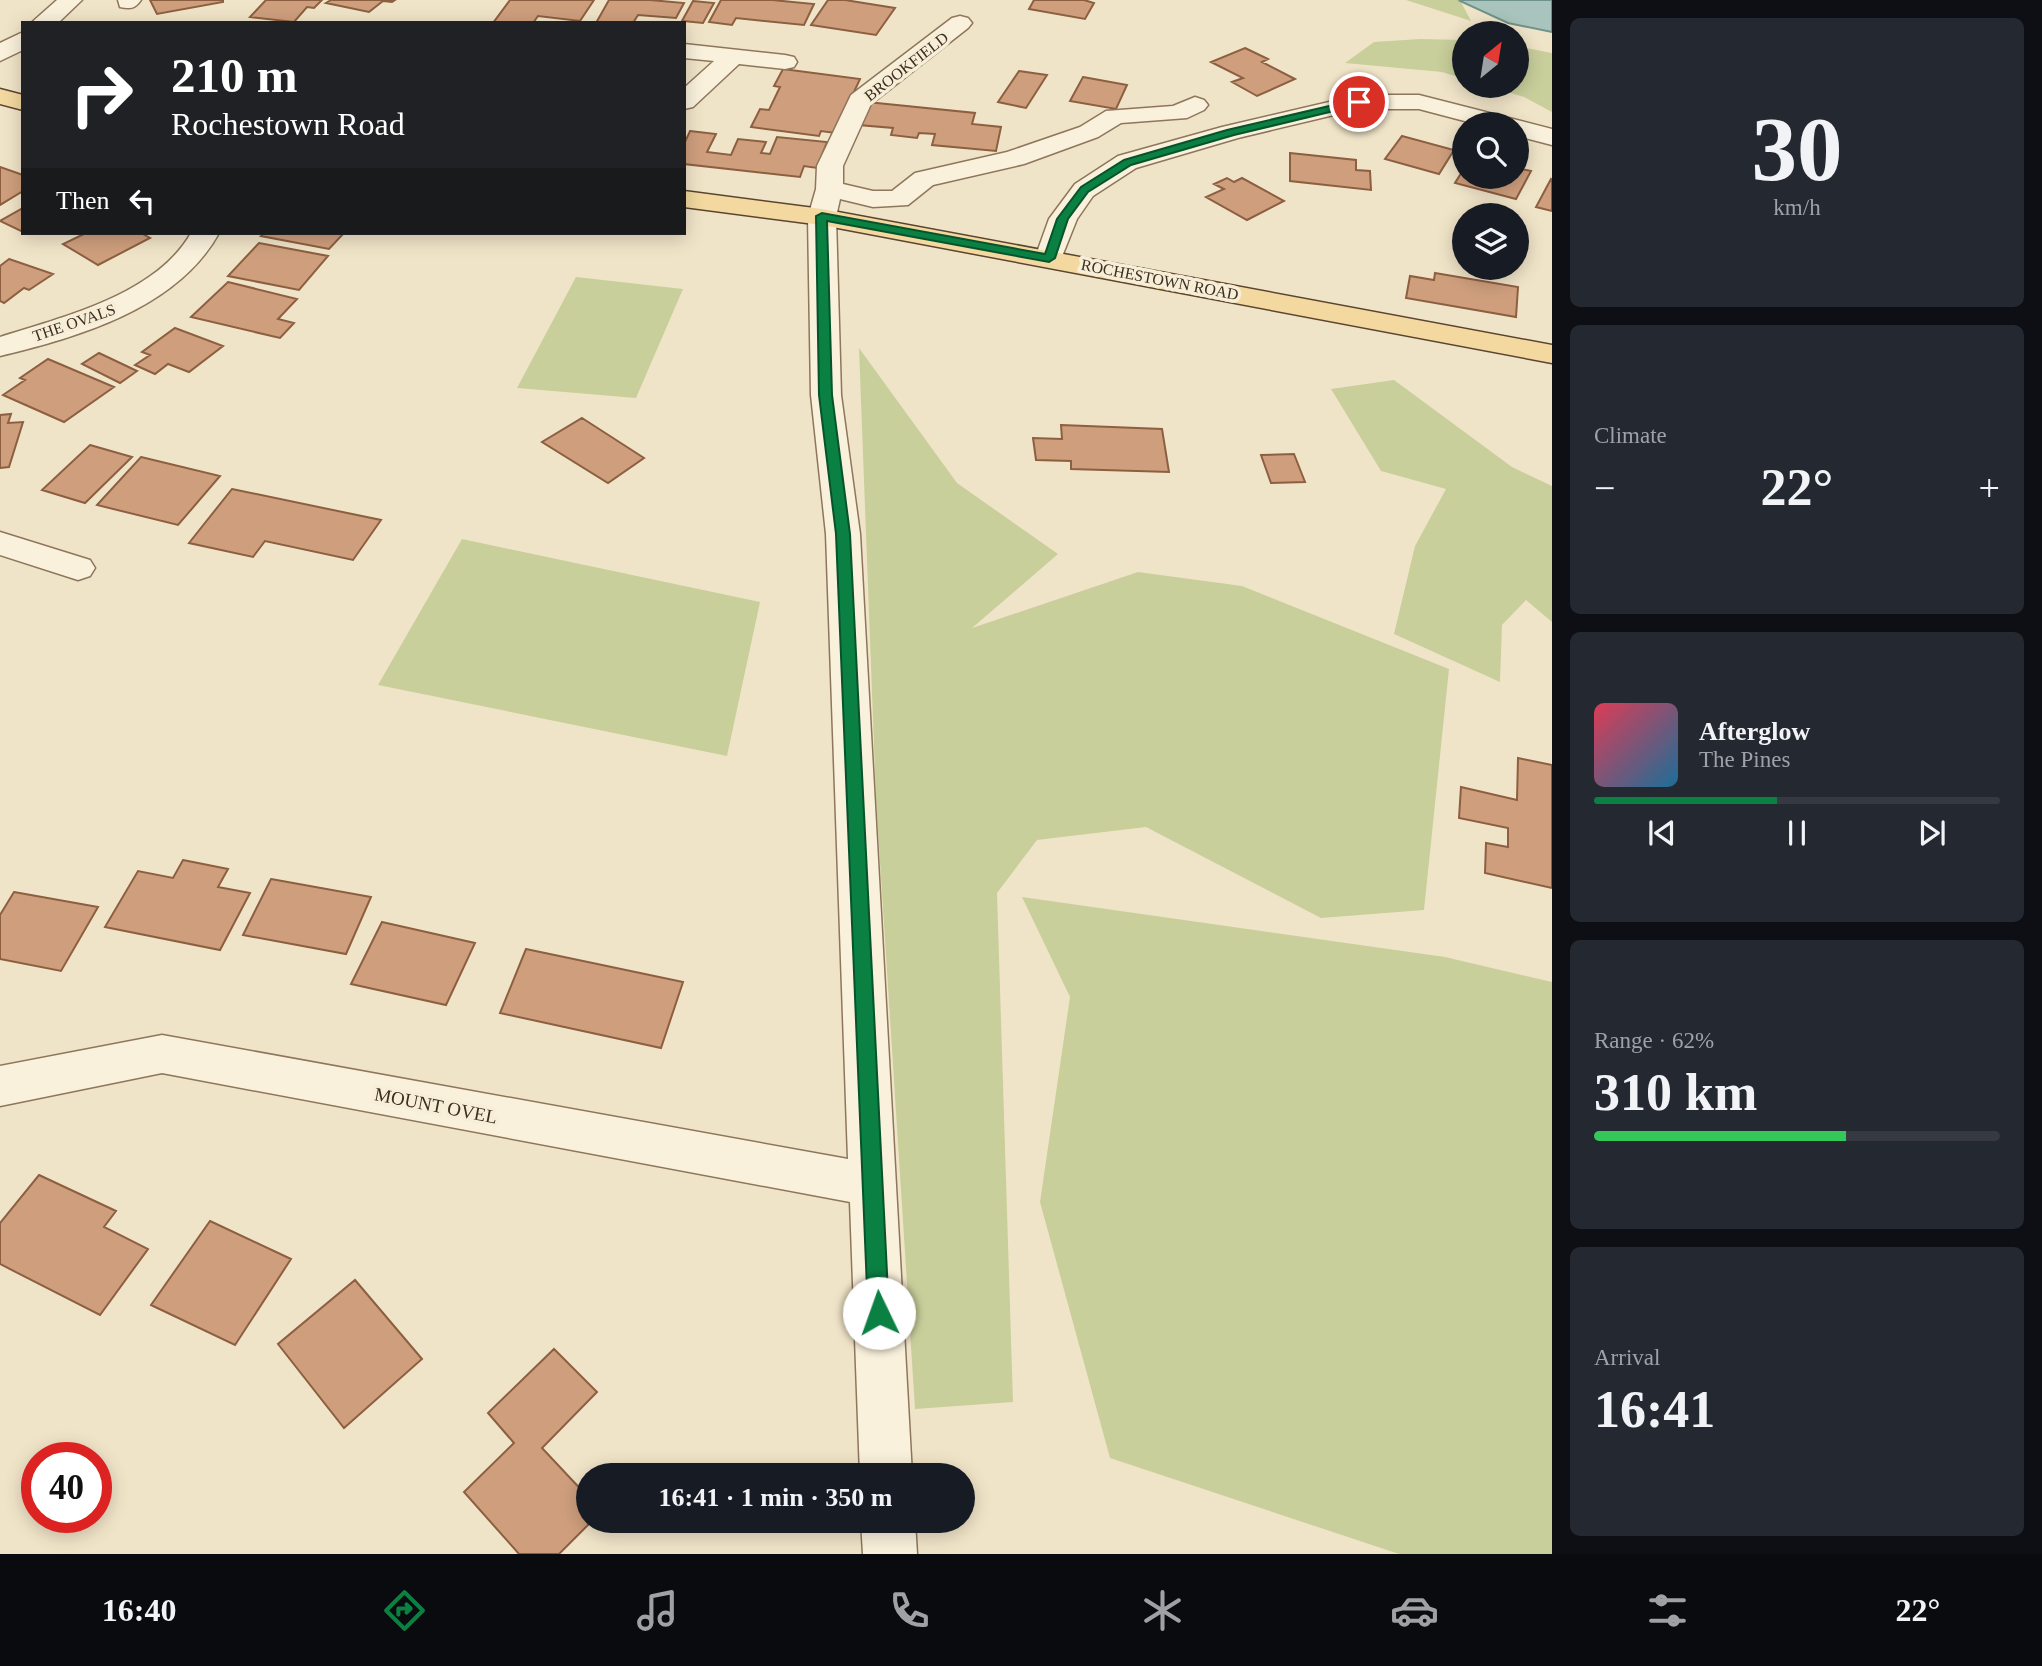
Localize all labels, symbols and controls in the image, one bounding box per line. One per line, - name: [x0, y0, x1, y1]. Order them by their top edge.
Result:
- north arrow: [1452, 21, 1530, 98]
- map controls: [1452, 21, 1529, 280]
- street label: BROOKFIELD: [861, 28, 951, 104]
- text: 210 m: [171, 48, 298, 103]
- icon: right: [56, 49, 147, 140]
- pin: [1329, 72, 1389, 132]
- icon: arrive: [1340, 83, 1378, 121]
- text: 30: [1752, 99, 1843, 200]
- text: Rochestown Road: [171, 106, 405, 142]
- button: search: [1452, 112, 1529, 189]
- icon: left: [123, 182, 161, 220]
- text: Then: [56, 186, 109, 215]
- text: km/h: [1773, 195, 1821, 220]
- button: layers: [1452, 203, 1529, 280]
- street label: ROCHESTOWN ROAD: [1080, 256, 1240, 303]
- street label: THE OVALS: [31, 300, 118, 345]
- text: Climate: [1594, 423, 1667, 448]
- text: 22°: [1761, 459, 1833, 516]
- text: −: [1594, 467, 1615, 509]
- text: +: [1979, 467, 2000, 509]
- text: Afterglow: [1699, 717, 1810, 746]
- text: The Pines: [1699, 747, 1790, 772]
- icon: previous: [1643, 814, 1681, 852]
- icon: pause: [1778, 814, 1816, 852]
- icon: next: [1913, 814, 1951, 852]
- text: Range · 62%: [1594, 1028, 1714, 1053]
- text: 310 km: [1594, 1064, 1757, 1121]
- street label: MOUNT OVEL: [373, 1083, 499, 1128]
- position arrow: [842, 1276, 916, 1350]
- text: Arrival: [1594, 1345, 1660, 1370]
- text: 16:41: [1594, 1381, 1715, 1438]
- speed limit sign: 40: [21, 1442, 112, 1533]
- text: 16:41 · 1 min · 350 m: [659, 1483, 893, 1512]
- icon: directions: [380, 1586, 429, 1635]
- icon: music: [633, 1586, 682, 1635]
- icon: phone: [885, 1586, 934, 1635]
- icon: climate: [1138, 1586, 1187, 1635]
- icon: car: [1390, 1586, 1439, 1635]
- icon: filters: [1643, 1586, 1692, 1635]
- text: 16:40: [102, 1592, 176, 1628]
- text: 22°: [1895, 1592, 1940, 1628]

